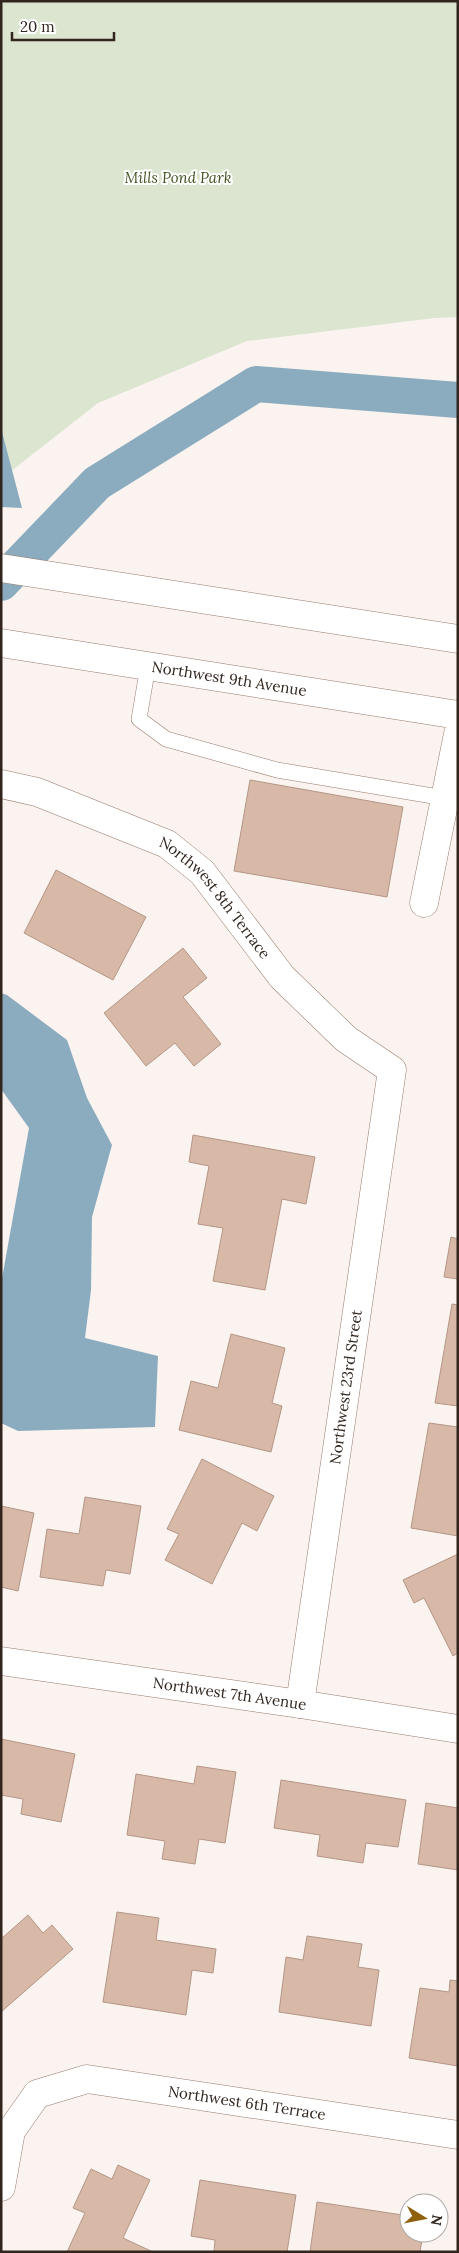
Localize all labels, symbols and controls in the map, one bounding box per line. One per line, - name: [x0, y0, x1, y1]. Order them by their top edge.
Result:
- scale bar: [12, 10, 115, 42]
- text: 20 m: [20, 17, 55, 36]
- park label: Mills Pond Park: [125, 168, 232, 187]
- street label: Northwest 9th Avenue: [150, 657, 308, 700]
- street label: Northwest 8th Terrace: [157, 832, 275, 962]
- street label: Northwest 23rd Street: [325, 1308, 366, 1466]
- street label: Northwest 7th Avenue: [152, 1673, 308, 1714]
- street label: Northwest 6th Terrace: [167, 2081, 327, 2124]
- north arrow: [399, 2193, 449, 2243]
- text: N: [427, 2213, 447, 2227]

